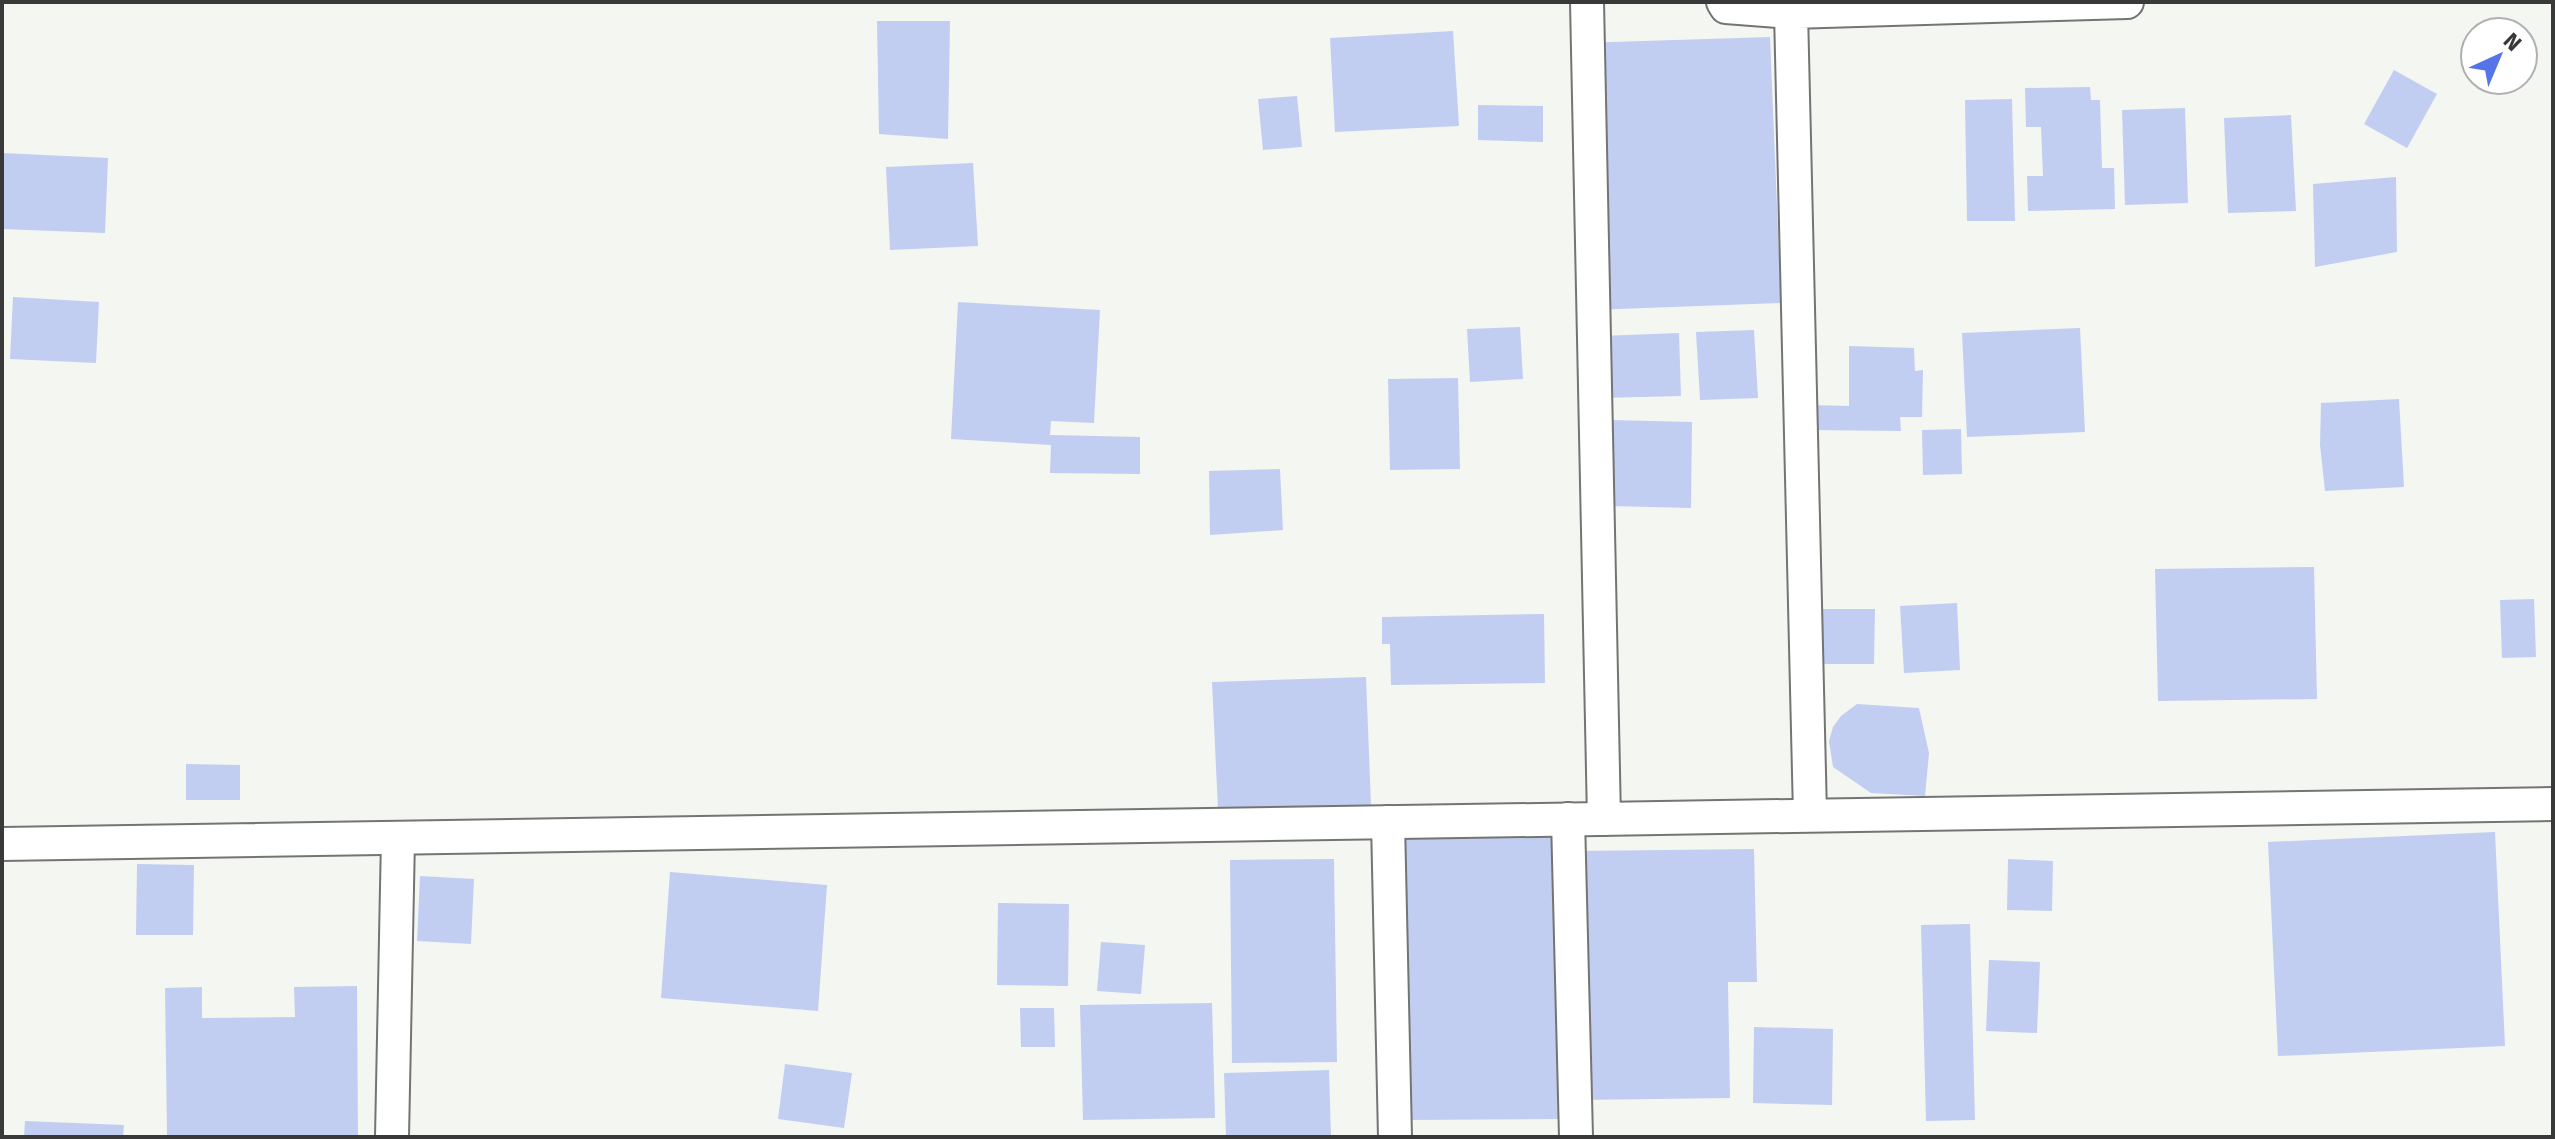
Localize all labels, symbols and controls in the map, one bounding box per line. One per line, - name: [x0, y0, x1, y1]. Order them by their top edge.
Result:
- north arrow: [2459, 16, 2539, 96]
- text: N: [2498, 27, 2527, 57]

